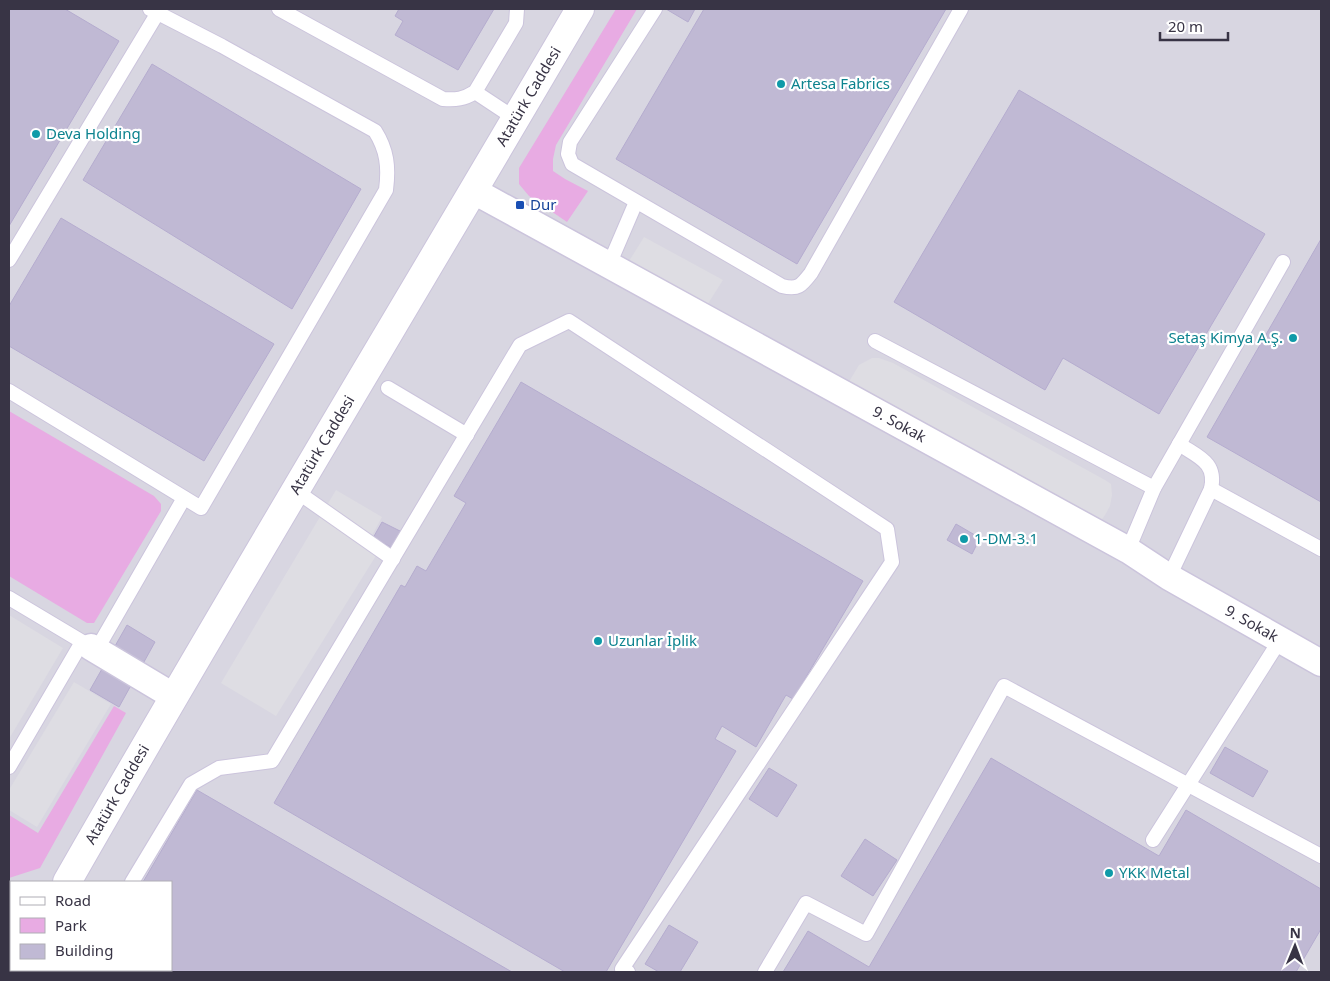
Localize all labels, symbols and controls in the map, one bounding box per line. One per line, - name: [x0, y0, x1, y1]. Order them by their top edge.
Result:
- scale bar: [1160, 10, 1228, 42]
- text: 20 m: [1168, 16, 1203, 36]
- street label: Atatürk Caddesi: [491, 43, 565, 149]
- place label: Artesa Fabrics: [791, 73, 890, 93]
- marker: Artesa Fabrics: [775, 78, 787, 90]
- place label: Deva Holding: [46, 123, 141, 143]
- marker: Deva Holding: [30, 128, 42, 140]
- place label: Dur: [530, 194, 556, 214]
- marker: Dur: [514, 199, 526, 211]
- place label: Setaş Kimya A.Ş.: [1168, 327, 1283, 347]
- marker: Setaş Kimya A.Ş.: [1287, 332, 1299, 344]
- street label: Atatürk Caddesi: [284, 391, 359, 498]
- street label: 9. Sokak: [869, 401, 930, 446]
- place label: 1-DM-3.1: [974, 528, 1038, 548]
- marker: 1-DM-3.1: [958, 533, 970, 545]
- street label: 9. Sokak: [1222, 600, 1282, 646]
- place label: Uzunlar İplik: [608, 630, 697, 650]
- marker: Uzunlar İplik: [592, 635, 604, 647]
- street label: Atatürk Caddesi: [80, 740, 153, 848]
- place label: YKK Metal: [1119, 862, 1190, 882]
- marker: YKK Metal: [1103, 867, 1115, 879]
- legend: [10, 881, 172, 971]
- text: Road: [55, 890, 91, 910]
- text: Park: [55, 915, 87, 935]
- north arrow: [1270, 921, 1320, 971]
- text: N: [1289, 923, 1301, 942]
- text: Building: [55, 940, 113, 960]

